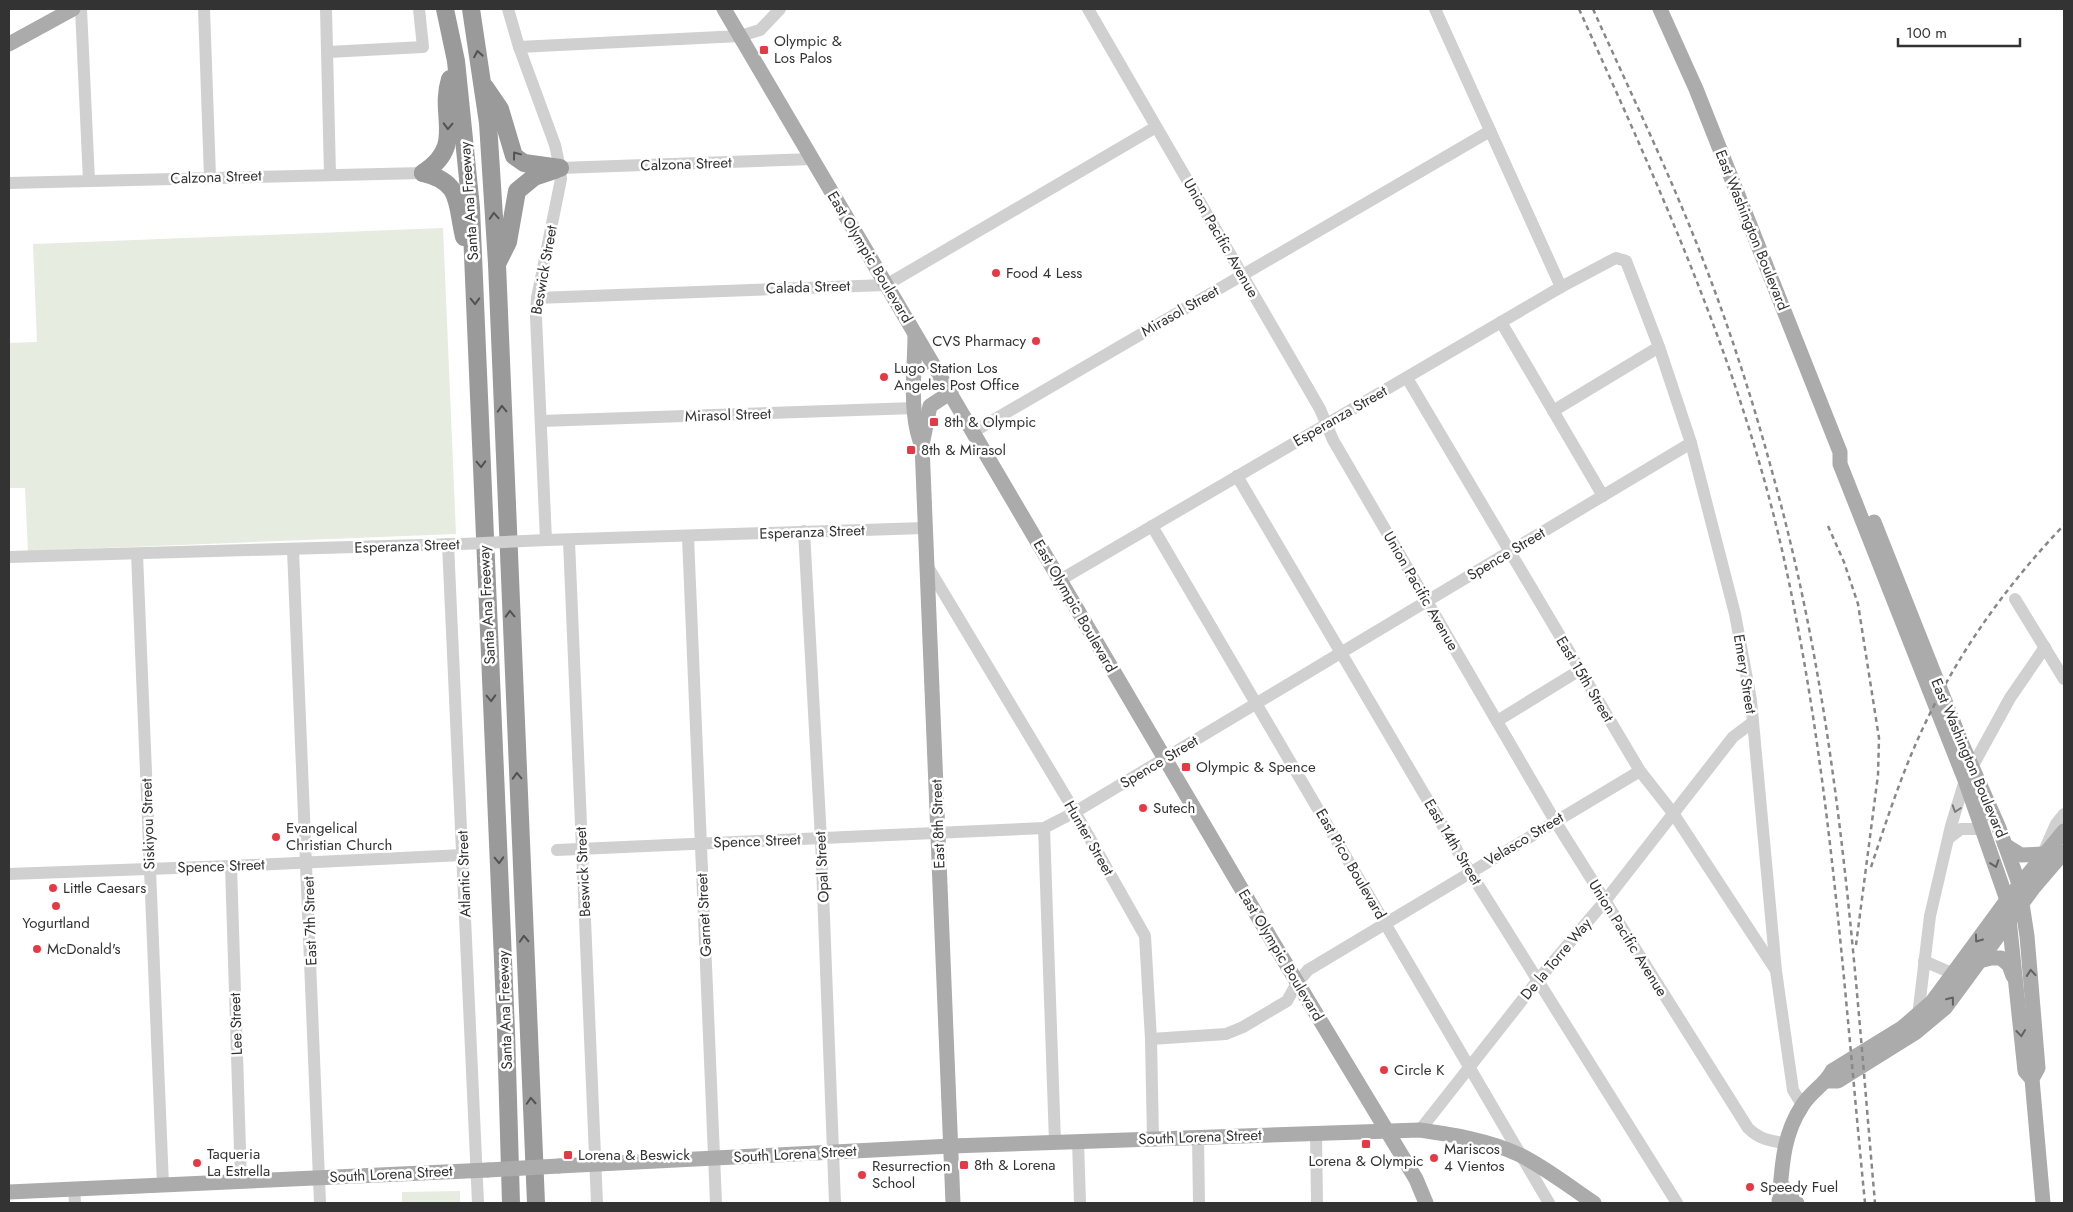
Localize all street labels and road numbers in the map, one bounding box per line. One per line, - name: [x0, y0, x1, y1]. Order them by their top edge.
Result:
- street label: Santa Ana Freeway: [454, 140, 484, 261]
- street label: East Washington Boulevard: [1710, 146, 1794, 314]
- street label: Calzona Street: [640, 151, 732, 177]
- street label: Calzona Street: [170, 164, 262, 190]
- street label: Union Pacific Avenue: [1178, 174, 1264, 302]
- street label: East Olympic Boulevard: [822, 187, 918, 327]
- street label: Beswick Street: [525, 223, 563, 316]
- street label: Calada Street: [766, 275, 851, 299]
- street label: Mirasol Street: [1137, 280, 1223, 342]
- street label: Esperanza Street: [1289, 380, 1391, 452]
- street label: Mirasol Street: [684, 402, 772, 428]
- street label: Esperanza Street: [759, 519, 865, 545]
- street label: Spence Street: [1463, 522, 1550, 586]
- street label: Union Pacific Avenue: [1378, 527, 1464, 655]
- street label: Esperanza Street: [354, 533, 460, 559]
- street label: East Olympic Boulevard: [1028, 535, 1122, 677]
- street label: Santa Ana Freeway: [473, 544, 501, 665]
- street label: East 15th Street: [1551, 632, 1620, 726]
- street label: Emery Street: [1728, 633, 1762, 716]
- street label: East Washington Boulevard: [1925, 675, 2013, 841]
- street label: Spence Street: [1116, 730, 1203, 794]
- street label: Siskiyou Street: [135, 778, 161, 870]
- street label: East 8th Street: [925, 778, 951, 869]
- street label: East 14th Street: [1419, 795, 1488, 890]
- street label: Hunter Street: [1059, 796, 1120, 880]
- street label: East Pico Boulevard: [1310, 805, 1392, 923]
- street label: Velasco Street: [1480, 807, 1568, 871]
- street label: Beswick Street: [570, 826, 596, 918]
- street label: Spence Street: [713, 828, 802, 854]
- street label: Atlantic Street: [451, 830, 477, 918]
- street label: Opal Street: [809, 830, 835, 903]
- street label: Spence Street: [177, 853, 266, 879]
- street label: Garnet Street: [691, 872, 717, 957]
- street label: Union Pacific Avenue: [1583, 875, 1673, 1001]
- street label: East 7th Street: [297, 876, 323, 966]
- street label: East Olympic Boulevard: [1233, 885, 1329, 1025]
- street label: De la Torre Way: [1515, 913, 1597, 1005]
- street label: Santa Ana Freeway: [492, 950, 518, 1070]
- street label: Lee Street: [224, 992, 248, 1056]
- street label: South Lorena Street: [1138, 1124, 1262, 1150]
- street label: South Lorena Street: [733, 1140, 857, 1168]
- street label: South Lorena Street: [329, 1160, 453, 1188]

